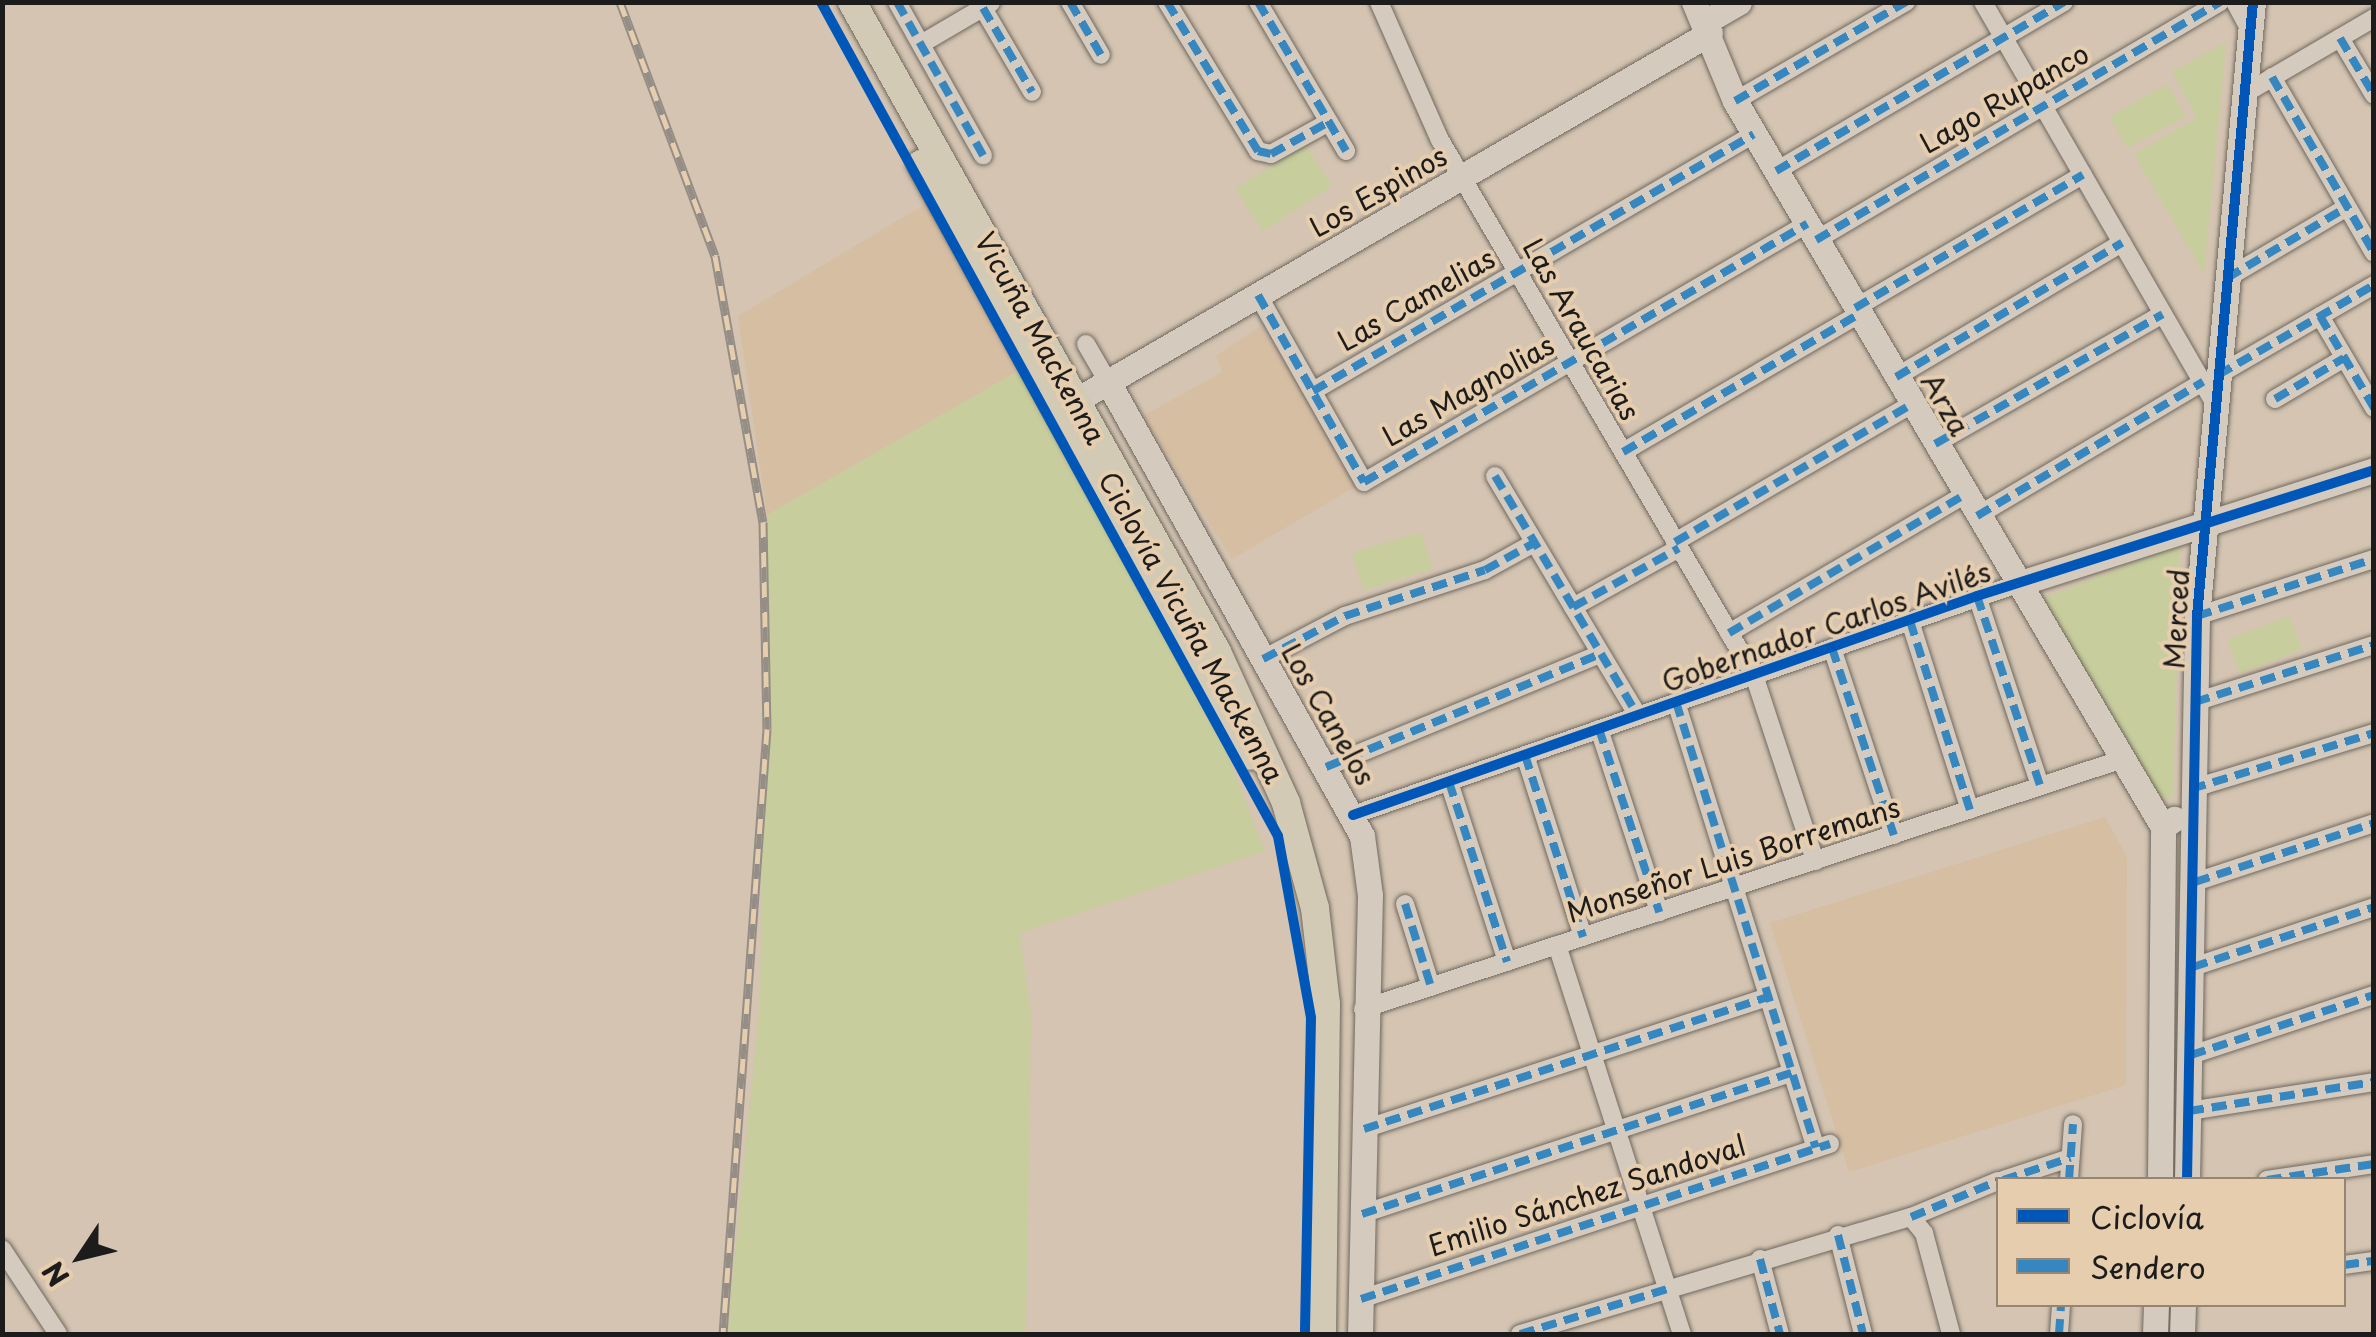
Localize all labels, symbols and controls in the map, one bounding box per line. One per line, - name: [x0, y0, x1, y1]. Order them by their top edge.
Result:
- street label: Lago Rupanco: [1913, 36, 2095, 160]
- street label: Los Espinos: [1303, 138, 1453, 244]
- street label: Vicuña Mackenna: [969, 227, 1113, 449]
- street label: Las Araucarias: [1516, 232, 1648, 426]
- street label: Las Camelias: [1330, 240, 1502, 358]
- street label: Las Magnolias: [1376, 327, 1560, 453]
- street label: Arza: [1915, 367, 1977, 441]
- street label: Ciclovía Vicuña Mackenna: [1092, 465, 1292, 789]
- street label: Gobernador Carlos Avilés: [1657, 554, 1995, 698]
- street label: Merced: [2157, 568, 2195, 670]
- street label: Los Canelos: [1275, 637, 1383, 791]
- street label: Monseñor Luis Borremans: [1561, 789, 1905, 929]
- street label: Emilio Sánchez Sandoval: [1423, 1127, 1751, 1263]
- legend: [1996, 1177, 2346, 1307]
- text: Ciclovía: [2090, 1194, 2204, 1239]
- north arrow: [30, 1207, 130, 1307]
- text: Sendero: [2090, 1244, 2206, 1289]
- text: N: [31, 1253, 79, 1296]

